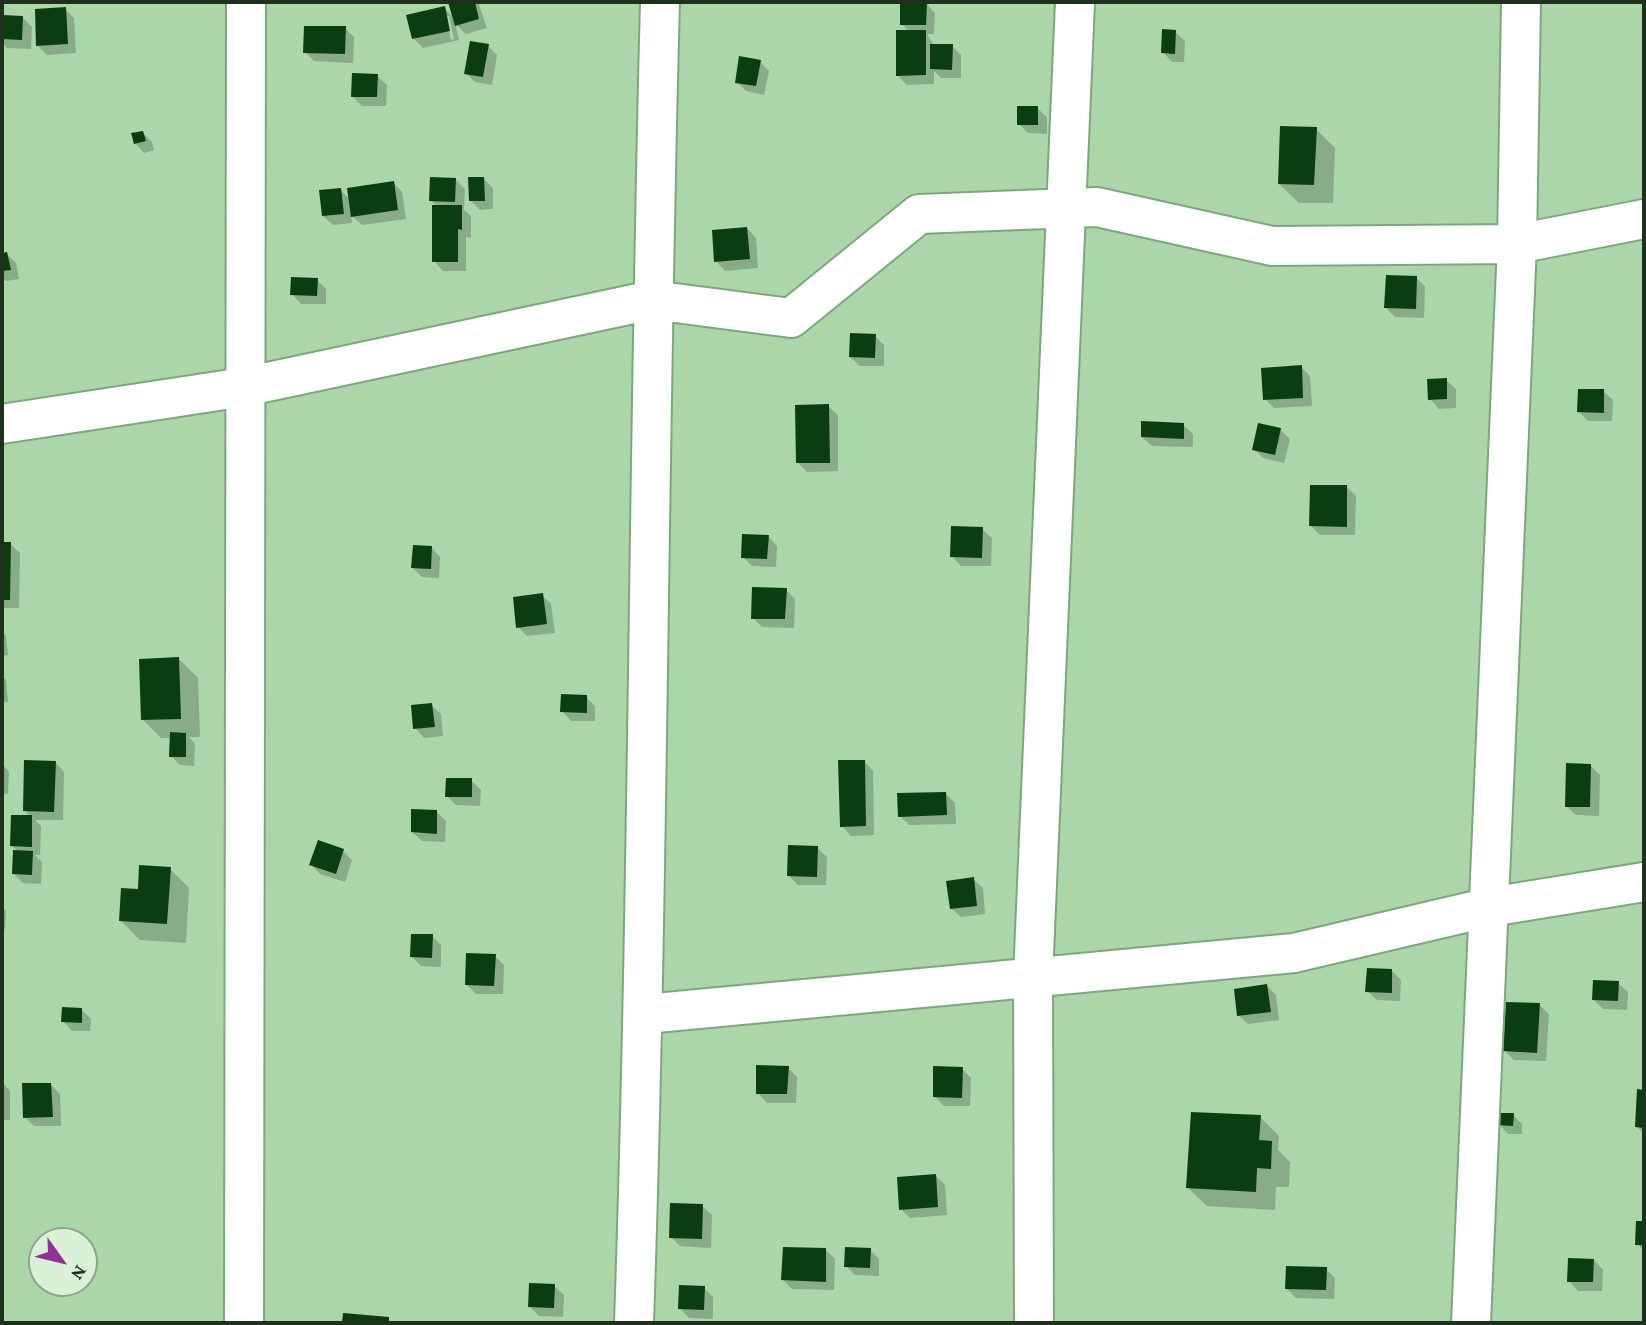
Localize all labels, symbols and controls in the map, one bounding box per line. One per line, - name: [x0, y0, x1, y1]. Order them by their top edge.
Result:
- north arrow: [28, 1227, 98, 1297]
- text: N: [67, 1262, 91, 1284]

